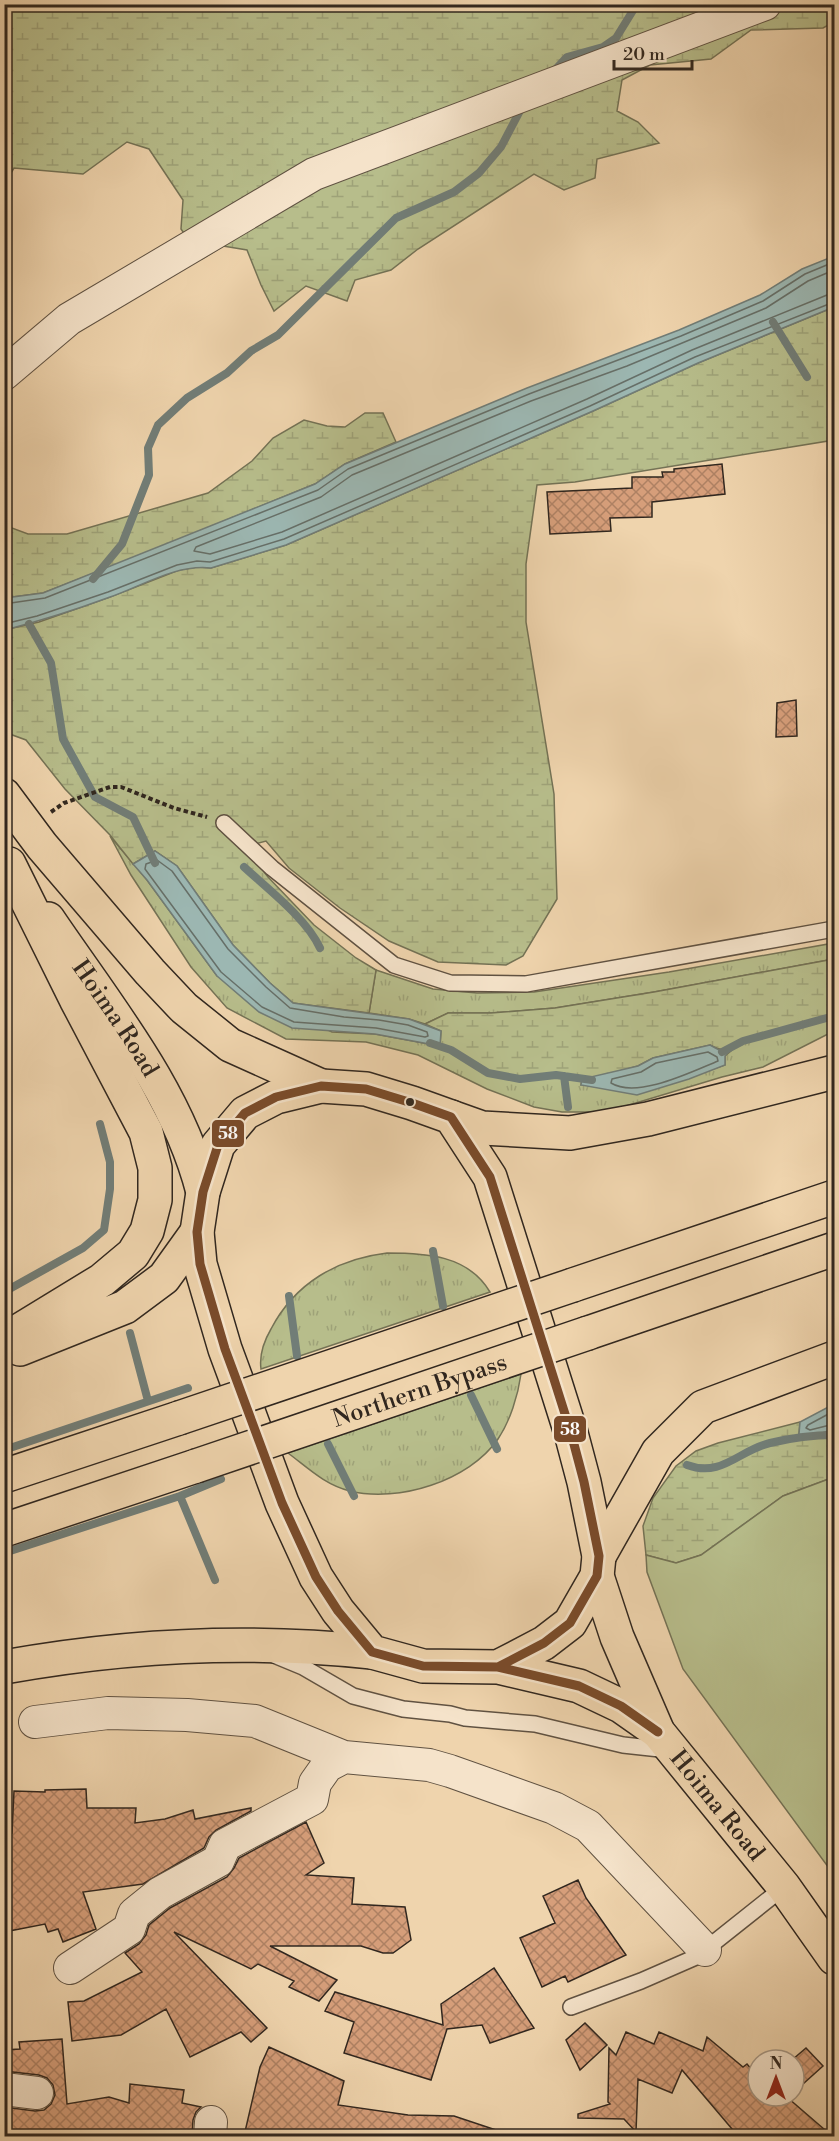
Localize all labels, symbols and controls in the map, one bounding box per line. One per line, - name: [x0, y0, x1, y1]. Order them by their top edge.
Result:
- scale bar: [614, 33, 692, 71]
- text: 20 m: [623, 43, 665, 66]
- street label: Hoima Road: [65, 954, 165, 1083]
- unlabelled marker: [404, 1096, 416, 1108]
- line badge: 58: [211, 1119, 245, 1148]
- text: 58: [218, 1124, 238, 1144]
- street label: Northern Bypass: [329, 1348, 511, 1435]
- line badge: 58: [553, 1415, 587, 1443]
- text: 58: [560, 1420, 580, 1440]
- street label: Hoima Road: [663, 1744, 771, 1868]
- north arrow: [746, 2048, 806, 2108]
- text: N: [770, 2054, 783, 2074]

